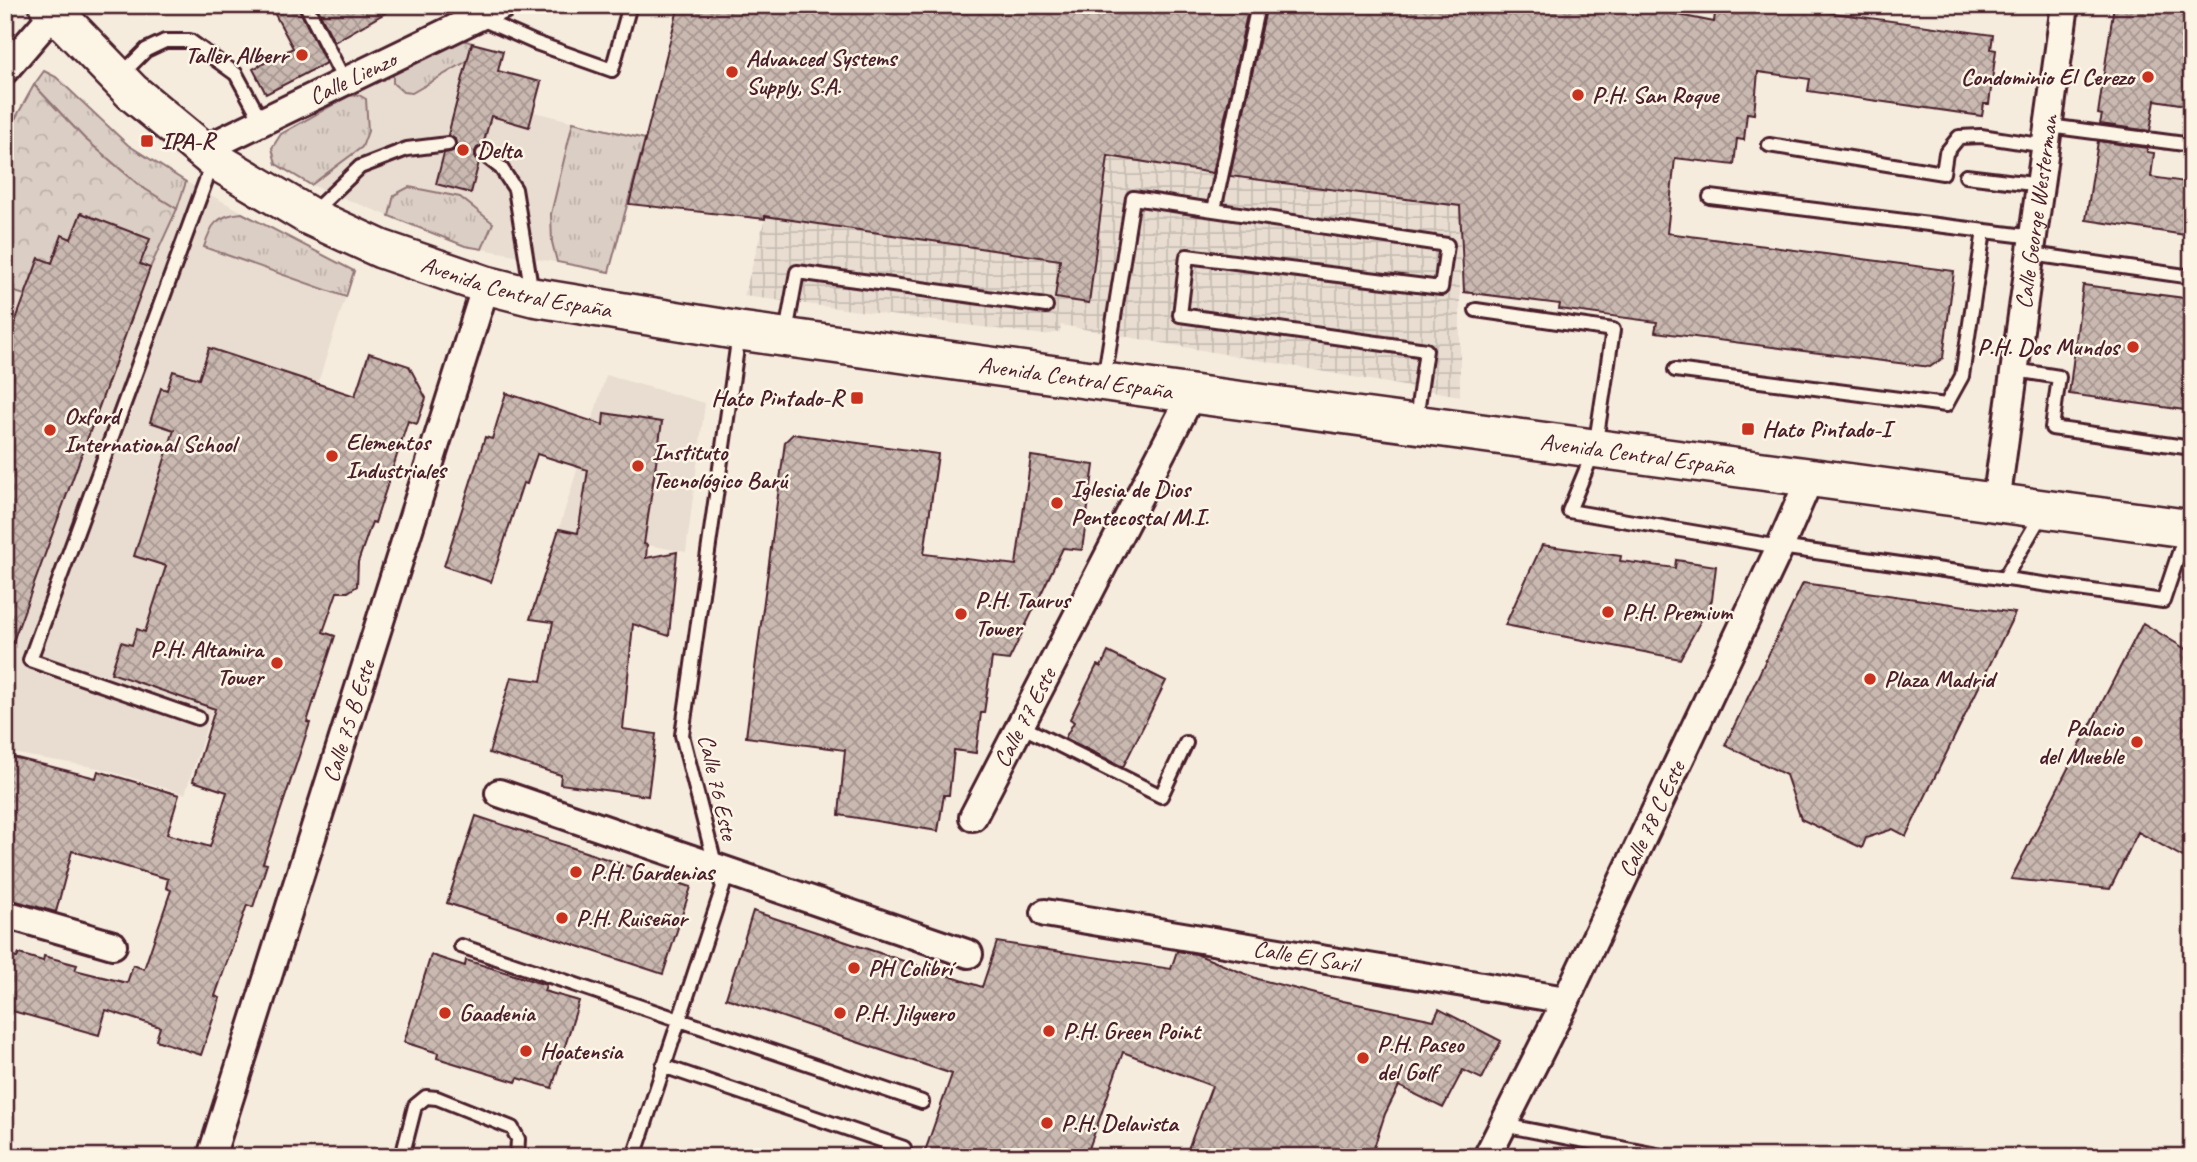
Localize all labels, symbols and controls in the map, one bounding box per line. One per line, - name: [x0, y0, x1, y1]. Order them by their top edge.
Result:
- place label: Taller Alberr: [185, 40, 290, 70]
- street label: Calle Lienzo: [304, 43, 403, 111]
- place label: Advanced Systems Supply, S.A.: [746, 43, 899, 101]
- marker: Taller Alberr: [294, 47, 310, 63]
- place label: Condominio El Cerezo: [1961, 62, 2136, 92]
- marker: Advanced Systems Supply, S.A.: [724, 64, 740, 80]
- marker: Condominio El Cerezo: [2140, 69, 2156, 85]
- place label: P.H. San Roque: [1592, 80, 1720, 110]
- marker: P.H. San Roque: [1570, 87, 1586, 103]
- street label: Calle George Westerman: [2008, 112, 2065, 311]
- place label: IPA-R: [161, 126, 218, 156]
- marker: IPA-R: [139, 133, 155, 149]
- place label: Delta: [477, 135, 524, 165]
- marker: Delta: [455, 142, 471, 158]
- street label: Avenida Central España: [417, 249, 615, 325]
- place label: P.H. Dos Mundos: [1977, 332, 2122, 362]
- marker: P.H. Dos Mundos: [2125, 339, 2141, 355]
- street label: Avenida Central España: [977, 349, 1176, 406]
- place label: Hato Pintado-R: [711, 383, 847, 413]
- marker: Hato Pintado-R: [849, 390, 865, 406]
- place label: Oxford International School: [64, 401, 240, 459]
- place label: Hato Pintado-I: [1762, 414, 1896, 444]
- marker: Hato Pintado-I: [1740, 421, 1756, 437]
- marker: Oxford International School: [42, 422, 58, 438]
- street label: Avenida Central España: [1539, 426, 1738, 482]
- place label: Elementos Industriales: [346, 427, 448, 485]
- place label: Instituto Tecnológico Barú: [652, 437, 789, 495]
- marker: Elementos Industriales: [324, 448, 340, 464]
- marker: Instituto Tecnológico Barú: [630, 458, 646, 474]
- place label: Iglesia de Dios Pentecostal M.I.: [1071, 474, 1210, 532]
- marker: Iglesia de Dios Pentecostal M.I.: [1049, 495, 1065, 511]
- place label: P.H. Taurus Tower: [975, 585, 1072, 643]
- place label: P.H. Premium: [1622, 597, 1733, 627]
- marker: P.H. Premium: [1600, 604, 1616, 620]
- marker: P.H. Taurus Tower: [953, 606, 969, 622]
- place label: P.H. Altamira Tower: [150, 634, 265, 692]
- street label: Calle 75 B Este: [315, 654, 382, 786]
- marker: P.H. Altamira Tower: [269, 655, 285, 671]
- street label: Calle 77 Este: [986, 661, 1064, 772]
- place label: Plaza Madrid: [1884, 664, 1998, 694]
- marker: Plaza Madrid: [1862, 671, 1878, 687]
- place label: Palacio del Mueble: [2038, 713, 2125, 771]
- street label: Calle 76 Este: [691, 731, 745, 845]
- marker: Palacio del Mueble: [2129, 734, 2145, 750]
- street label: Calle 78 C Este: [1611, 754, 1693, 882]
- place label: P.H. Gardenias: [590, 857, 717, 887]
- marker: P.H. Gardenias: [568, 864, 584, 880]
- place label: P.H. Ruiseñor: [576, 903, 689, 933]
- marker: P.H. Ruiseñor: [554, 910, 570, 926]
- street label: Calle El Saril: [1251, 933, 1364, 981]
- place label: PH Colibrí: [868, 953, 957, 983]
- marker: PH Colibrí: [846, 960, 862, 976]
- place label: Gaadenia: [459, 998, 537, 1028]
- place label: P.H. Jilguero: [854, 998, 956, 1028]
- marker: Gaadenia: [437, 1005, 453, 1021]
- marker: P.H. Jilguero: [832, 1005, 848, 1021]
- place label: P.H. Green Point: [1063, 1016, 1203, 1046]
- marker: P.H. Green Point: [1041, 1023, 1057, 1039]
- place label: P.H. Paseo del Golf: [1377, 1029, 1466, 1087]
- place label: Hoatensia: [540, 1036, 624, 1066]
- marker: Hoatensia: [518, 1043, 534, 1059]
- marker: P.H. Paseo del Golf: [1355, 1050, 1371, 1066]
- place label: P.H. Delavista: [1061, 1108, 1180, 1138]
- marker: P.H. Delavista: [1039, 1115, 1055, 1131]

